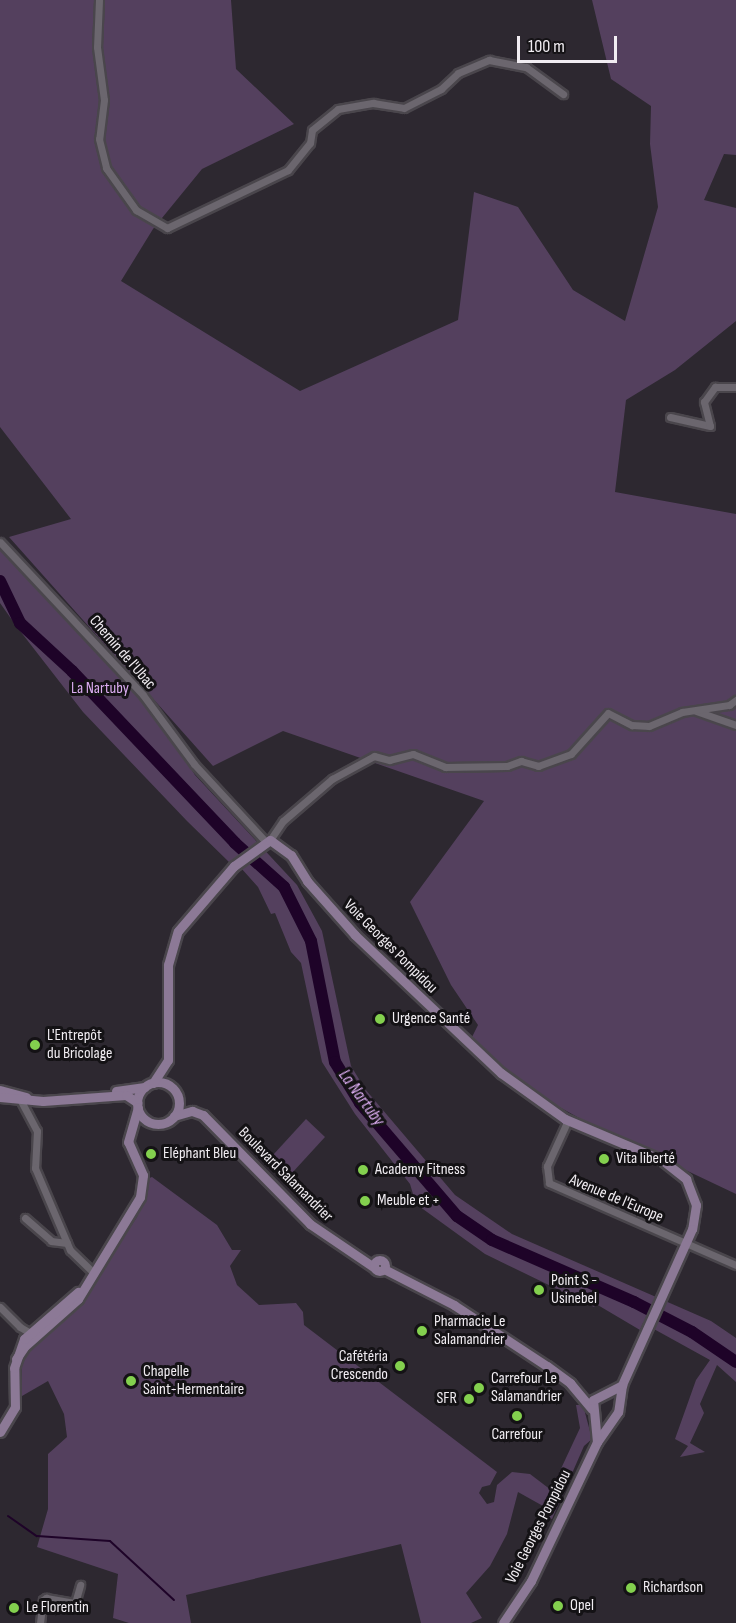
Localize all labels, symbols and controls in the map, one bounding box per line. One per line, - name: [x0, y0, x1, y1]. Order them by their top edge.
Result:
- scale bar: [520, 24, 620, 62]
- text: 100 m: [528, 36, 565, 57]
- street label: Chemin de l'Ubac: [85, 612, 159, 694]
- park label: La Nartuby: [71, 679, 129, 699]
- street label: Voie Georges Pompidou: [339, 896, 441, 998]
- place label: Urgence Santé: [392, 1009, 470, 1029]
- marker: Urgence Santé: [373, 1012, 387, 1026]
- place label: L'Entrepôt du Bricolage: [47, 1026, 112, 1064]
- marker: L'Entrepôt du Bricolage: [28, 1038, 42, 1052]
- water label: La Nartuby: [333, 1065, 389, 1131]
- street label: Boulevard Salamandrier: [234, 1124, 336, 1226]
- place label: Eléphant Bleu: [163, 1144, 236, 1164]
- marker: Eléphant Bleu: [144, 1147, 158, 1161]
- place label: Vita liberté: [616, 1149, 675, 1169]
- marker: Vita liberté: [597, 1152, 611, 1166]
- place label: Academy Fitness: [375, 1160, 465, 1180]
- marker: Academy Fitness: [356, 1163, 370, 1177]
- street label: Avenue de l'Europe: [566, 1171, 666, 1227]
- place label: Meuble et +: [377, 1191, 440, 1211]
- marker: Meuble et +: [358, 1194, 372, 1208]
- place label: Point S - Usinebel: [551, 1271, 597, 1309]
- marker: Point S - Usinebel: [532, 1283, 546, 1297]
- place label: Pharmacie Le Salamandrier: [434, 1312, 505, 1350]
- marker: Pharmacie Le Salamandrier: [415, 1324, 429, 1338]
- place label: Cafétéria Crescendo: [331, 1347, 388, 1385]
- marker: Cafétéria Crescendo: [393, 1359, 407, 1373]
- place label: Chapelle Saint-Hermentaire: [143, 1362, 244, 1400]
- place label: Carrefour Le Salamandrier: [491, 1369, 562, 1407]
- marker: Chapelle Saint-Hermentaire: [124, 1374, 138, 1388]
- marker: Carrefour Le Salamandrier: [472, 1381, 486, 1395]
- place label: SFR: [436, 1389, 457, 1409]
- marker: SFR: [462, 1392, 476, 1406]
- marker: Carrefour: [510, 1409, 524, 1423]
- place label: Carrefour: [491, 1425, 543, 1445]
- street label: Voie Georges Pompidou: [502, 1467, 576, 1587]
- place label: Richardson: [643, 1578, 703, 1598]
- marker: Richardson: [624, 1581, 638, 1595]
- place label: Opel: [570, 1596, 594, 1616]
- place label: Le Florentin: [26, 1598, 89, 1618]
- marker: Opel: [551, 1599, 565, 1613]
- marker: Le Florentin: [7, 1601, 21, 1615]

